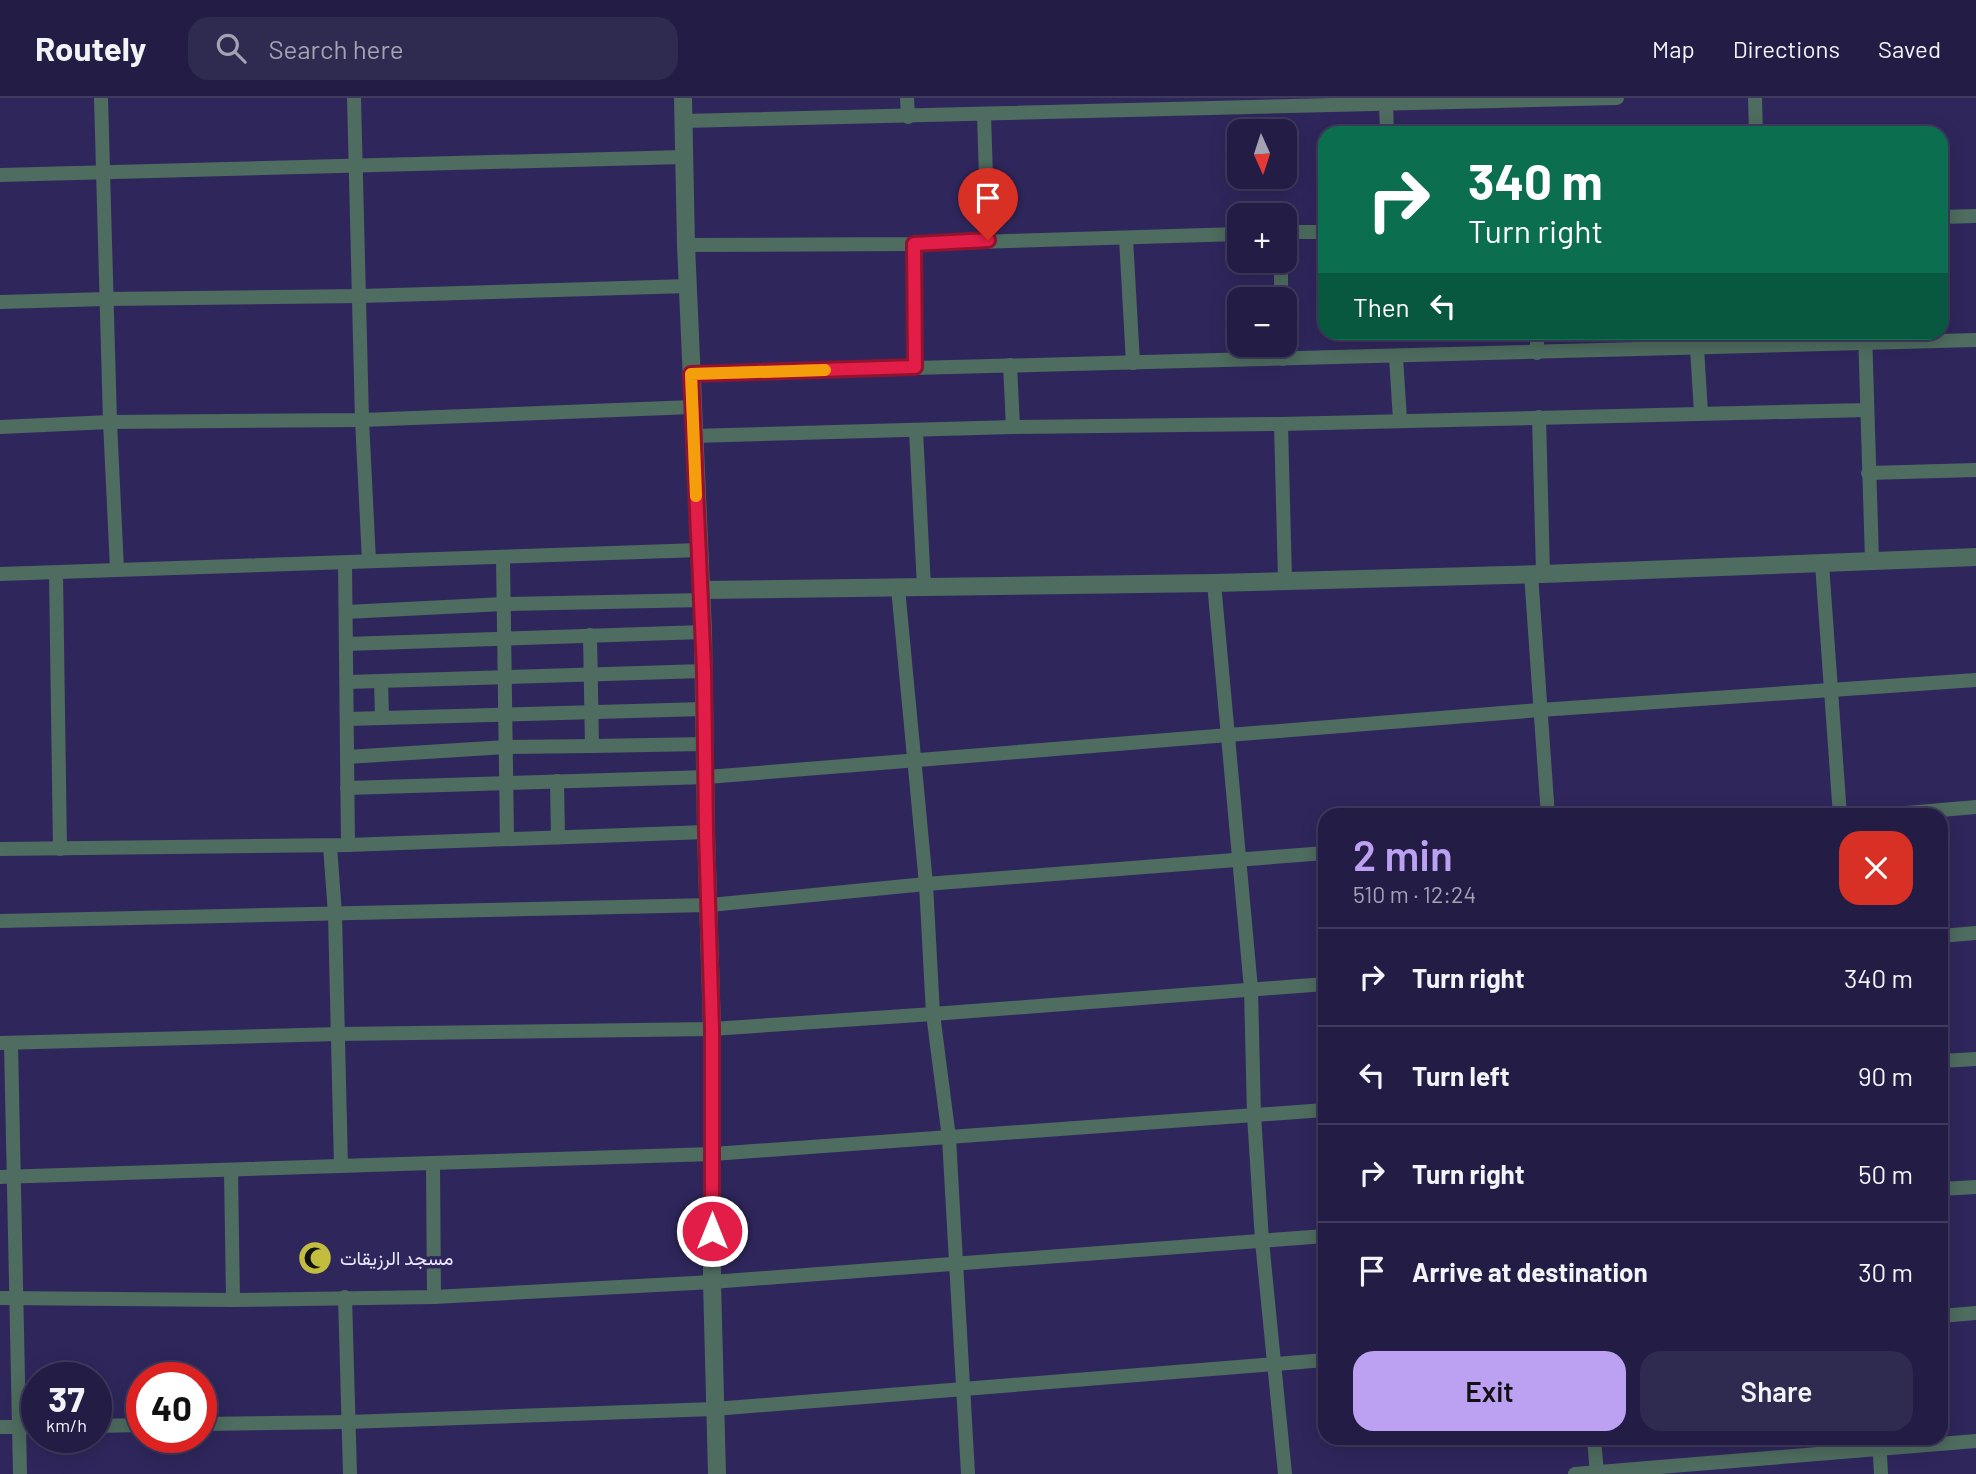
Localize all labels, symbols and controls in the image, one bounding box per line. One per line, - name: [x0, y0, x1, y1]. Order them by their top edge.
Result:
- search box: [188, 17, 678, 80]
- text: Routely: [35, 28, 146, 68]
- icon: search: [212, 29, 250, 67]
- text: Search here: [268, 33, 404, 64]
- text: Map: [1652, 34, 1695, 63]
- text: Directions: [1733, 34, 1840, 63]
- text: Saved: [1878, 34, 1941, 63]
- north arrow: [1227, 119, 1297, 189]
- map controls: [1227, 119, 1297, 357]
- text: 340 m: [1468, 151, 1603, 210]
- icon: right: [1353, 154, 1444, 245]
- pin: [958, 168, 1018, 240]
- icon: arrive: [969, 179, 1007, 217]
- button: +: [1227, 203, 1297, 273]
- text: Turn right: [1468, 211, 1603, 249]
- button: −: [1227, 287, 1297, 357]
- icon: left: [1424, 287, 1462, 325]
- text: Then: [1353, 291, 1410, 322]
- text: 2 min: [1353, 829, 1453, 879]
- button: close: [1839, 831, 1913, 905]
- text: 510 m · 12:24: [1353, 880, 1476, 908]
- icon: right: [1353, 958, 1391, 996]
- text: Turn right: [1412, 962, 1525, 993]
- text: 340 m: [1844, 962, 1913, 993]
- icon: left: [1353, 1056, 1391, 1094]
- text: Turn left: [1412, 1060, 1510, 1091]
- text: 90 m: [1858, 1060, 1913, 1091]
- icon: right: [1353, 1154, 1391, 1192]
- text: Turn right: [1412, 1158, 1525, 1189]
- text: 50 m: [1858, 1158, 1913, 1189]
- position arrow: [675, 1194, 749, 1268]
- mosque icon: مسجد الرزيقات: [296, 1239, 334, 1277]
- place label: مسجد الرزيقات: [340, 1246, 453, 1270]
- icon: arrive: [1353, 1252, 1391, 1290]
- text: Arrive at destination: [1412, 1256, 1648, 1287]
- text: 30 m: [1858, 1256, 1913, 1287]
- button: Exit: [1353, 1351, 1626, 1431]
- button: Share: [1640, 1351, 1913, 1431]
- speed limit sign: 40: [126, 1362, 217, 1453]
- text: 37: [48, 1377, 85, 1419]
- text: km/h: [46, 1414, 87, 1436]

